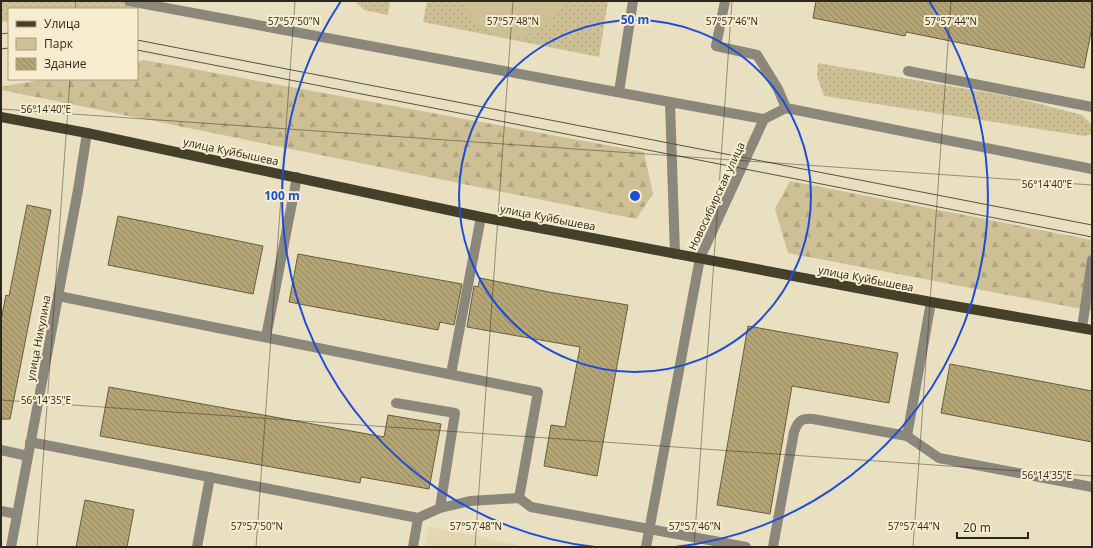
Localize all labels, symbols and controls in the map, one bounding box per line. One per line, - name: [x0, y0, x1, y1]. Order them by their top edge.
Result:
- legend: [8, 8, 138, 80]
- text: 50 m: [621, 11, 649, 28]
- text: 57°57'50"N: [268, 14, 320, 28]
- text: 57°57'48"N: [487, 14, 539, 28]
- text: 57°57'46"N: [706, 14, 758, 28]
- text: 57°57'44"N: [925, 14, 977, 28]
- text: Улица: [44, 15, 80, 32]
- text: Парк: [44, 35, 74, 52]
- text: Здание: [44, 55, 87, 72]
- text: 56°14'40"E: [21, 102, 71, 116]
- street label: улица Куйбышева: [182, 134, 280, 168]
- street label: Новосибирская улица: [684, 139, 748, 253]
- text: 56°14'40"E: [1022, 177, 1072, 191]
- text: 100 m: [264, 187, 300, 204]
- centre of rings: [628, 189, 642, 203]
- street label: улица Куйбышева: [499, 200, 597, 234]
- street label: улица Куйбышева: [817, 261, 915, 295]
- street label: улица Никулина: [22, 294, 54, 382]
- text: 56°14'35"E: [21, 393, 71, 407]
- text: 56°14'35"E: [1022, 468, 1072, 482]
- scale bar: [957, 514, 1028, 540]
- text: 57°57'50"N: [231, 519, 283, 533]
- text: 57°57'48"N: [450, 519, 502, 533]
- text: 57°57'46"N: [669, 519, 721, 533]
- text: 57°57'44"N: [888, 519, 940, 533]
- text: 20 m: [963, 519, 991, 536]

